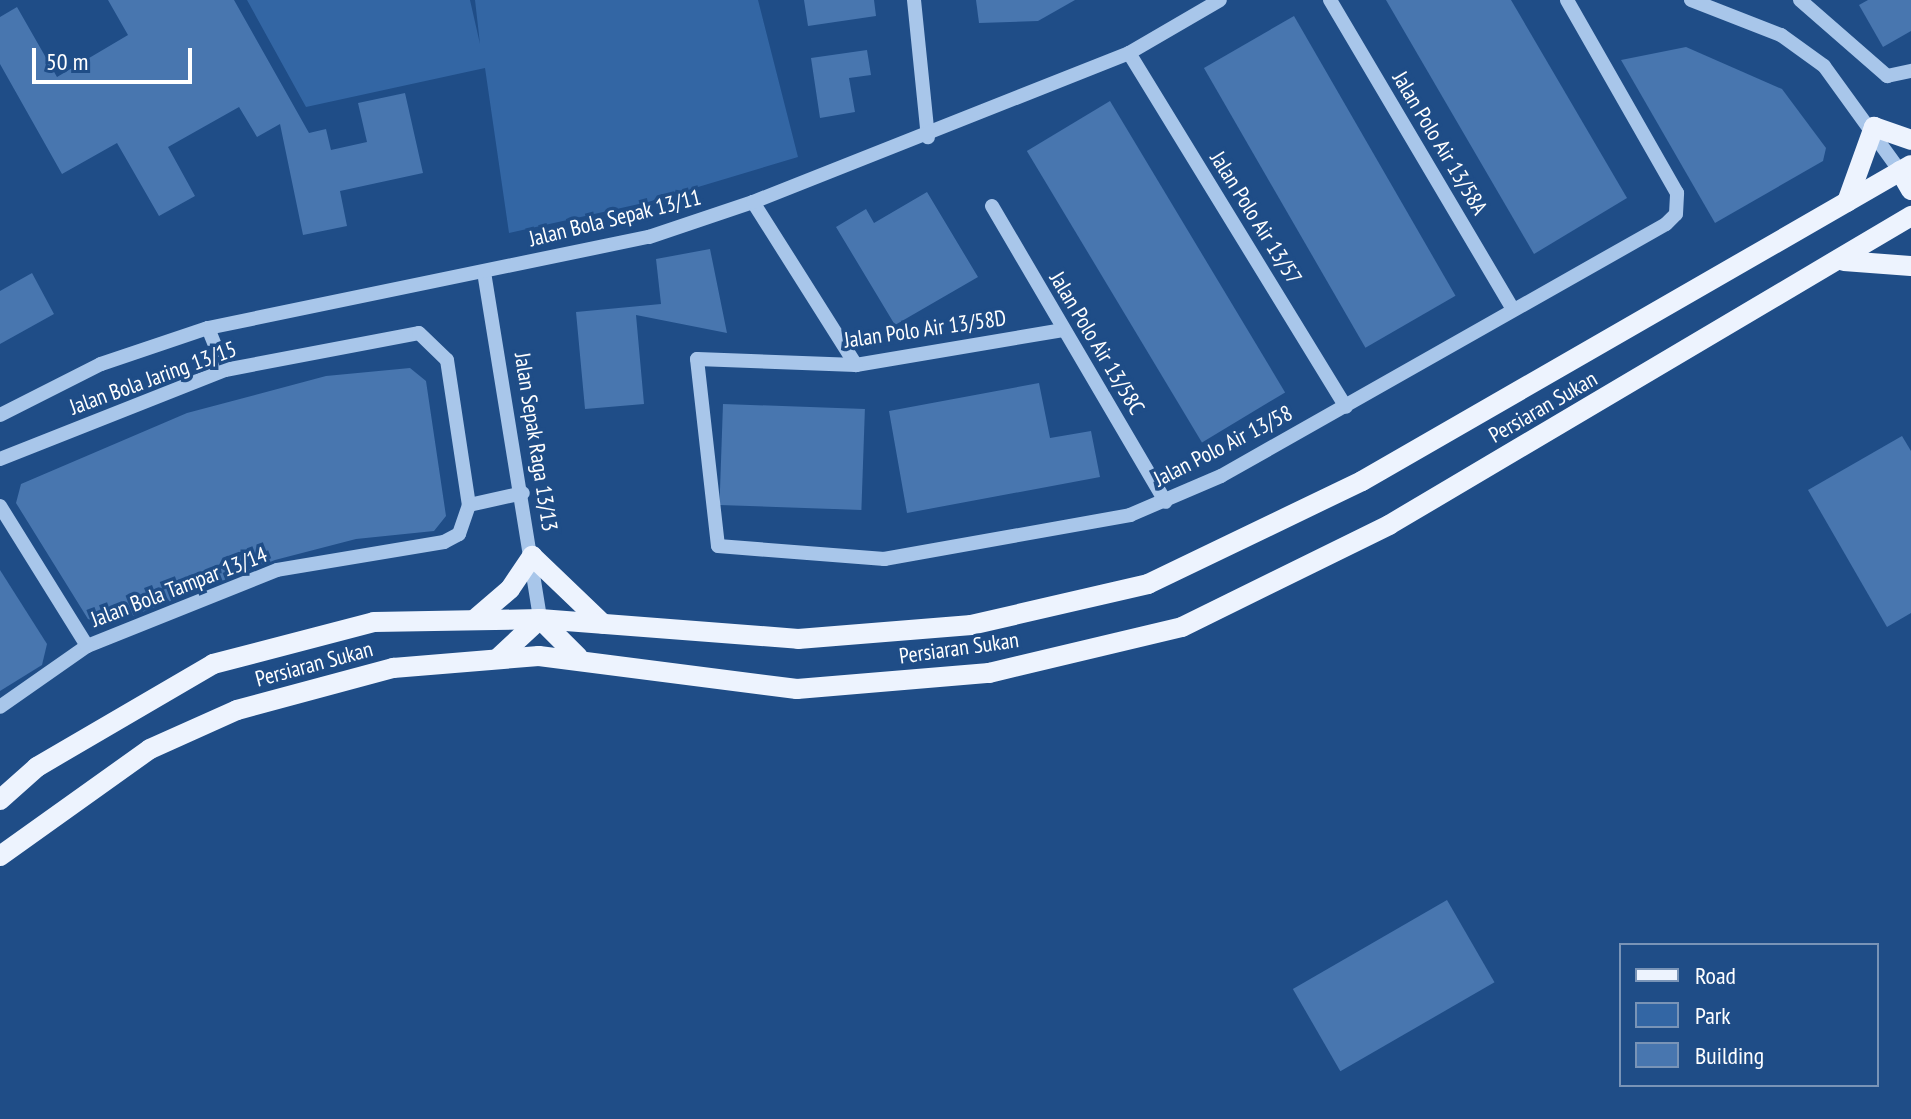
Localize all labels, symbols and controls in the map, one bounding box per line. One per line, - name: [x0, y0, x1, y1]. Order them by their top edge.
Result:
- scale bar: [36, 32, 196, 82]
- text: 50 m: [46, 46, 88, 77]
- street label: Jalan Polo Air 13/58A: [1387, 66, 1493, 220]
- street label: Jalan Polo Air 13/57: [1204, 146, 1308, 290]
- street label: Jalan Bola Sepak 13/11: [526, 184, 704, 252]
- street label: Jalan Polo Air 13/58C: [1044, 267, 1150, 419]
- street label: Jalan Polo Air 13/58D: [842, 305, 1008, 353]
- street label: Jalan Bola Jaring 13/15: [66, 336, 240, 420]
- street label: Jalan Sepak Raga 13/13: [509, 351, 563, 533]
- street label: Persiaran Sukan: [1484, 365, 1602, 449]
- street label: Jalan Polo Air 13/58: [1149, 400, 1297, 492]
- street label: Jalan Bola Tampar 13/14: [87, 541, 271, 633]
- street label: Persiaran Sukan: [897, 627, 1021, 669]
- street label: Persiaran Sukan: [252, 636, 376, 692]
- legend: [1619, 943, 1879, 1087]
- text: Road: [1695, 960, 1736, 991]
- text: Park: [1695, 1000, 1731, 1031]
- text: Building: [1695, 1040, 1764, 1071]

